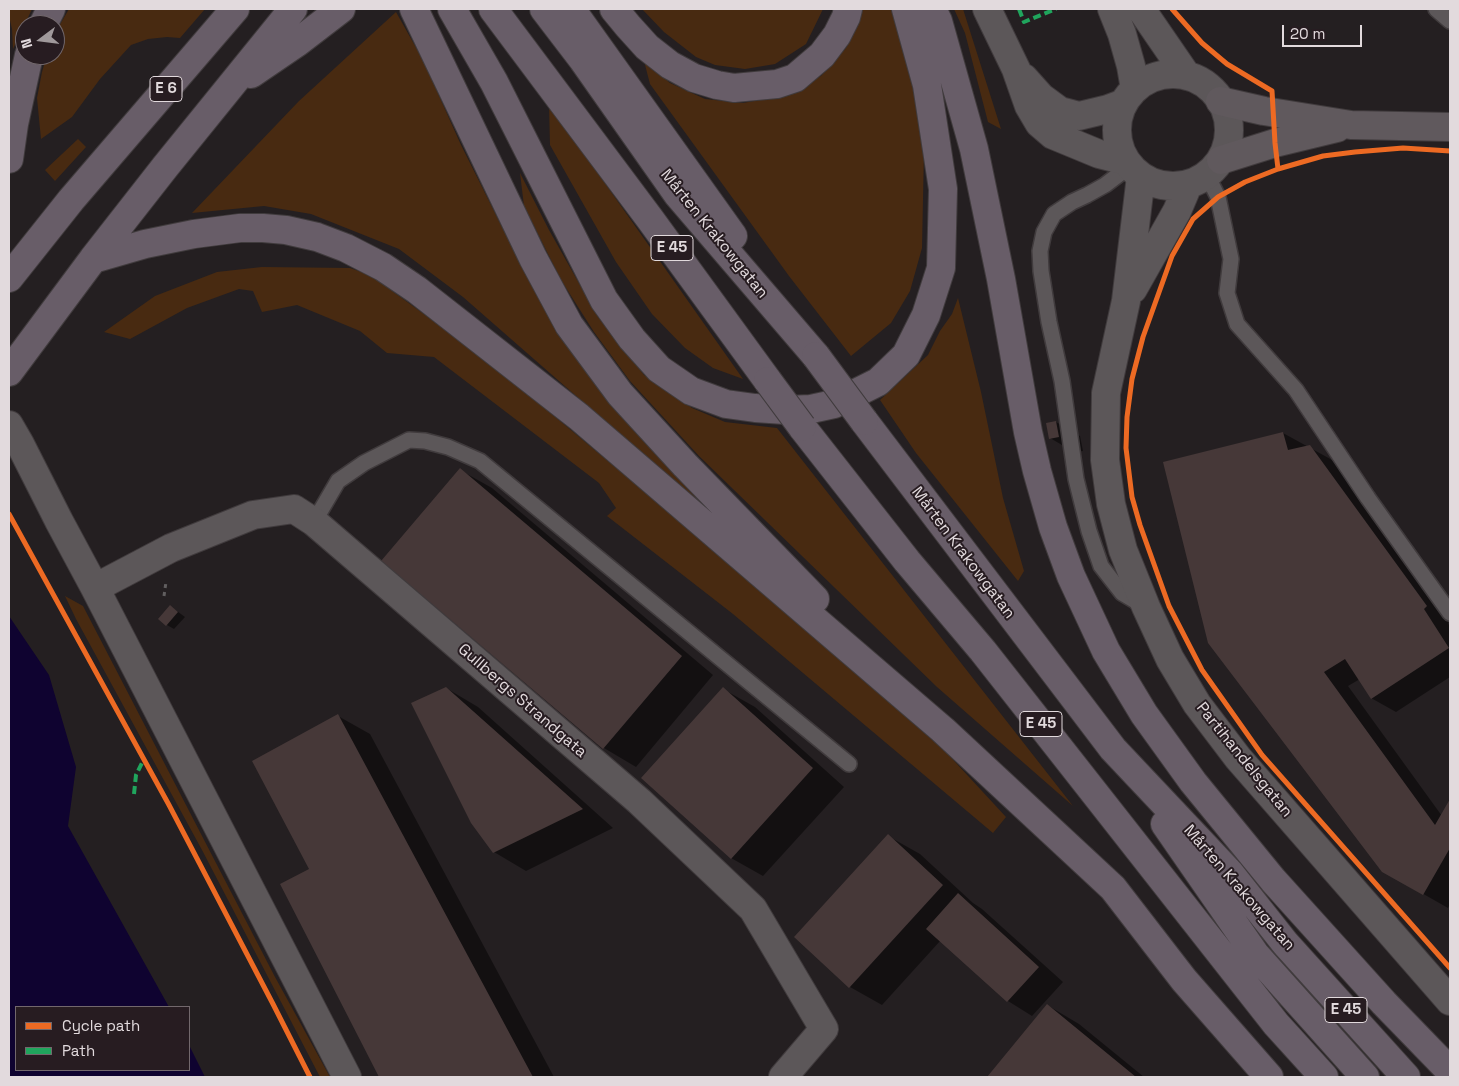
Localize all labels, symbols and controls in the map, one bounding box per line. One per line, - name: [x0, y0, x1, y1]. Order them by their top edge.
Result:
- north arrow: [15, 15, 65, 65]
- scale bar: [1284, 15, 1364, 47]
- text: 20 m: [1290, 24, 1325, 43]
- text: N: [17, 37, 36, 50]
- road number: E 6: [150, 76, 182, 102]
- street label: Mårten Krakowgatan: [656, 166, 772, 302]
- road number: E 45: [651, 236, 693, 260]
- street label: Mårten Krakowgatan: [907, 483, 1019, 623]
- street label: Gullbergs Strandgata: [454, 640, 590, 762]
- street label: Partihandelsgatan: [1192, 699, 1296, 821]
- road number: E 45: [1020, 712, 1062, 736]
- street label: Mårten Krakowgatan: [1179, 821, 1299, 955]
- road number: E 45: [1325, 998, 1367, 1022]
- legend: [15, 1006, 190, 1071]
- text: Cycle path: [62, 1016, 140, 1035]
- text: Path: [62, 1041, 95, 1060]

